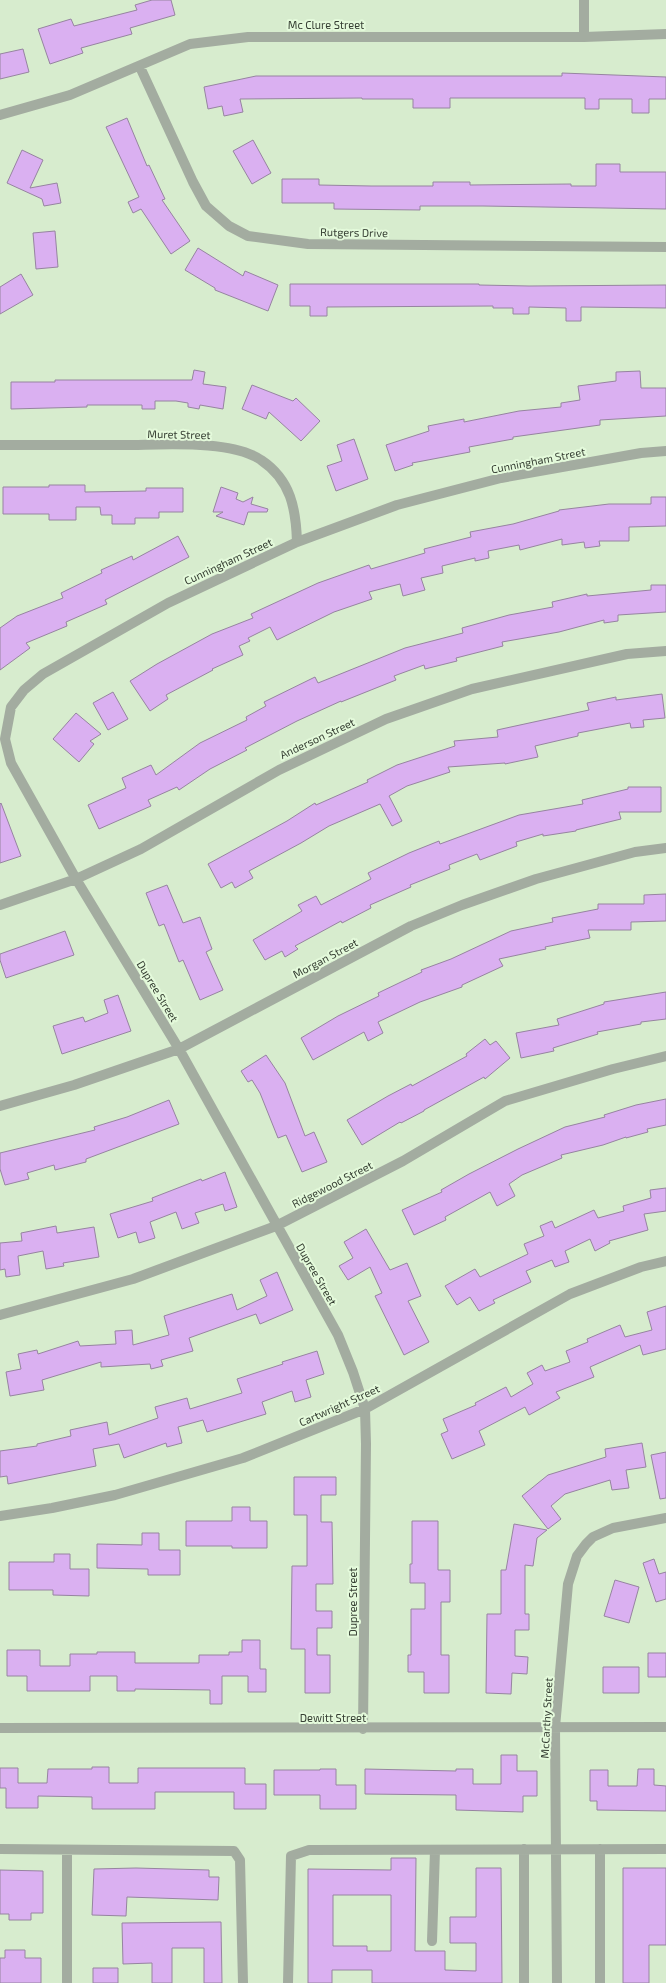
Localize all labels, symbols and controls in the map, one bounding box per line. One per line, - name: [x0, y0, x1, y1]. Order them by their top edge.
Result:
- street label: Mc Clure Street: [288, 18, 364, 31]
- street label: Rutgers Drive: [320, 225, 388, 239]
- street label: Muret Street: [147, 427, 211, 441]
- street label: Cunningham Street: [490, 444, 586, 476]
- street label: Cunningham Street: [182, 535, 274, 587]
- street label: Anderson Street: [277, 715, 357, 761]
- street label: Morgan Street: [290, 935, 360, 981]
- street label: Dupree Street: [135, 958, 181, 1024]
- street label: Ridgewood Street: [290, 1158, 374, 1210]
- street label: Dupree Street: [294, 1241, 340, 1307]
- street label: Cartwright Street: [297, 1381, 381, 1429]
- street label: Dupree Street: [346, 1567, 359, 1637]
- street label: McCarthy Street: [537, 1677, 555, 1759]
- street label: Dewitt Street: [300, 1711, 366, 1724]

